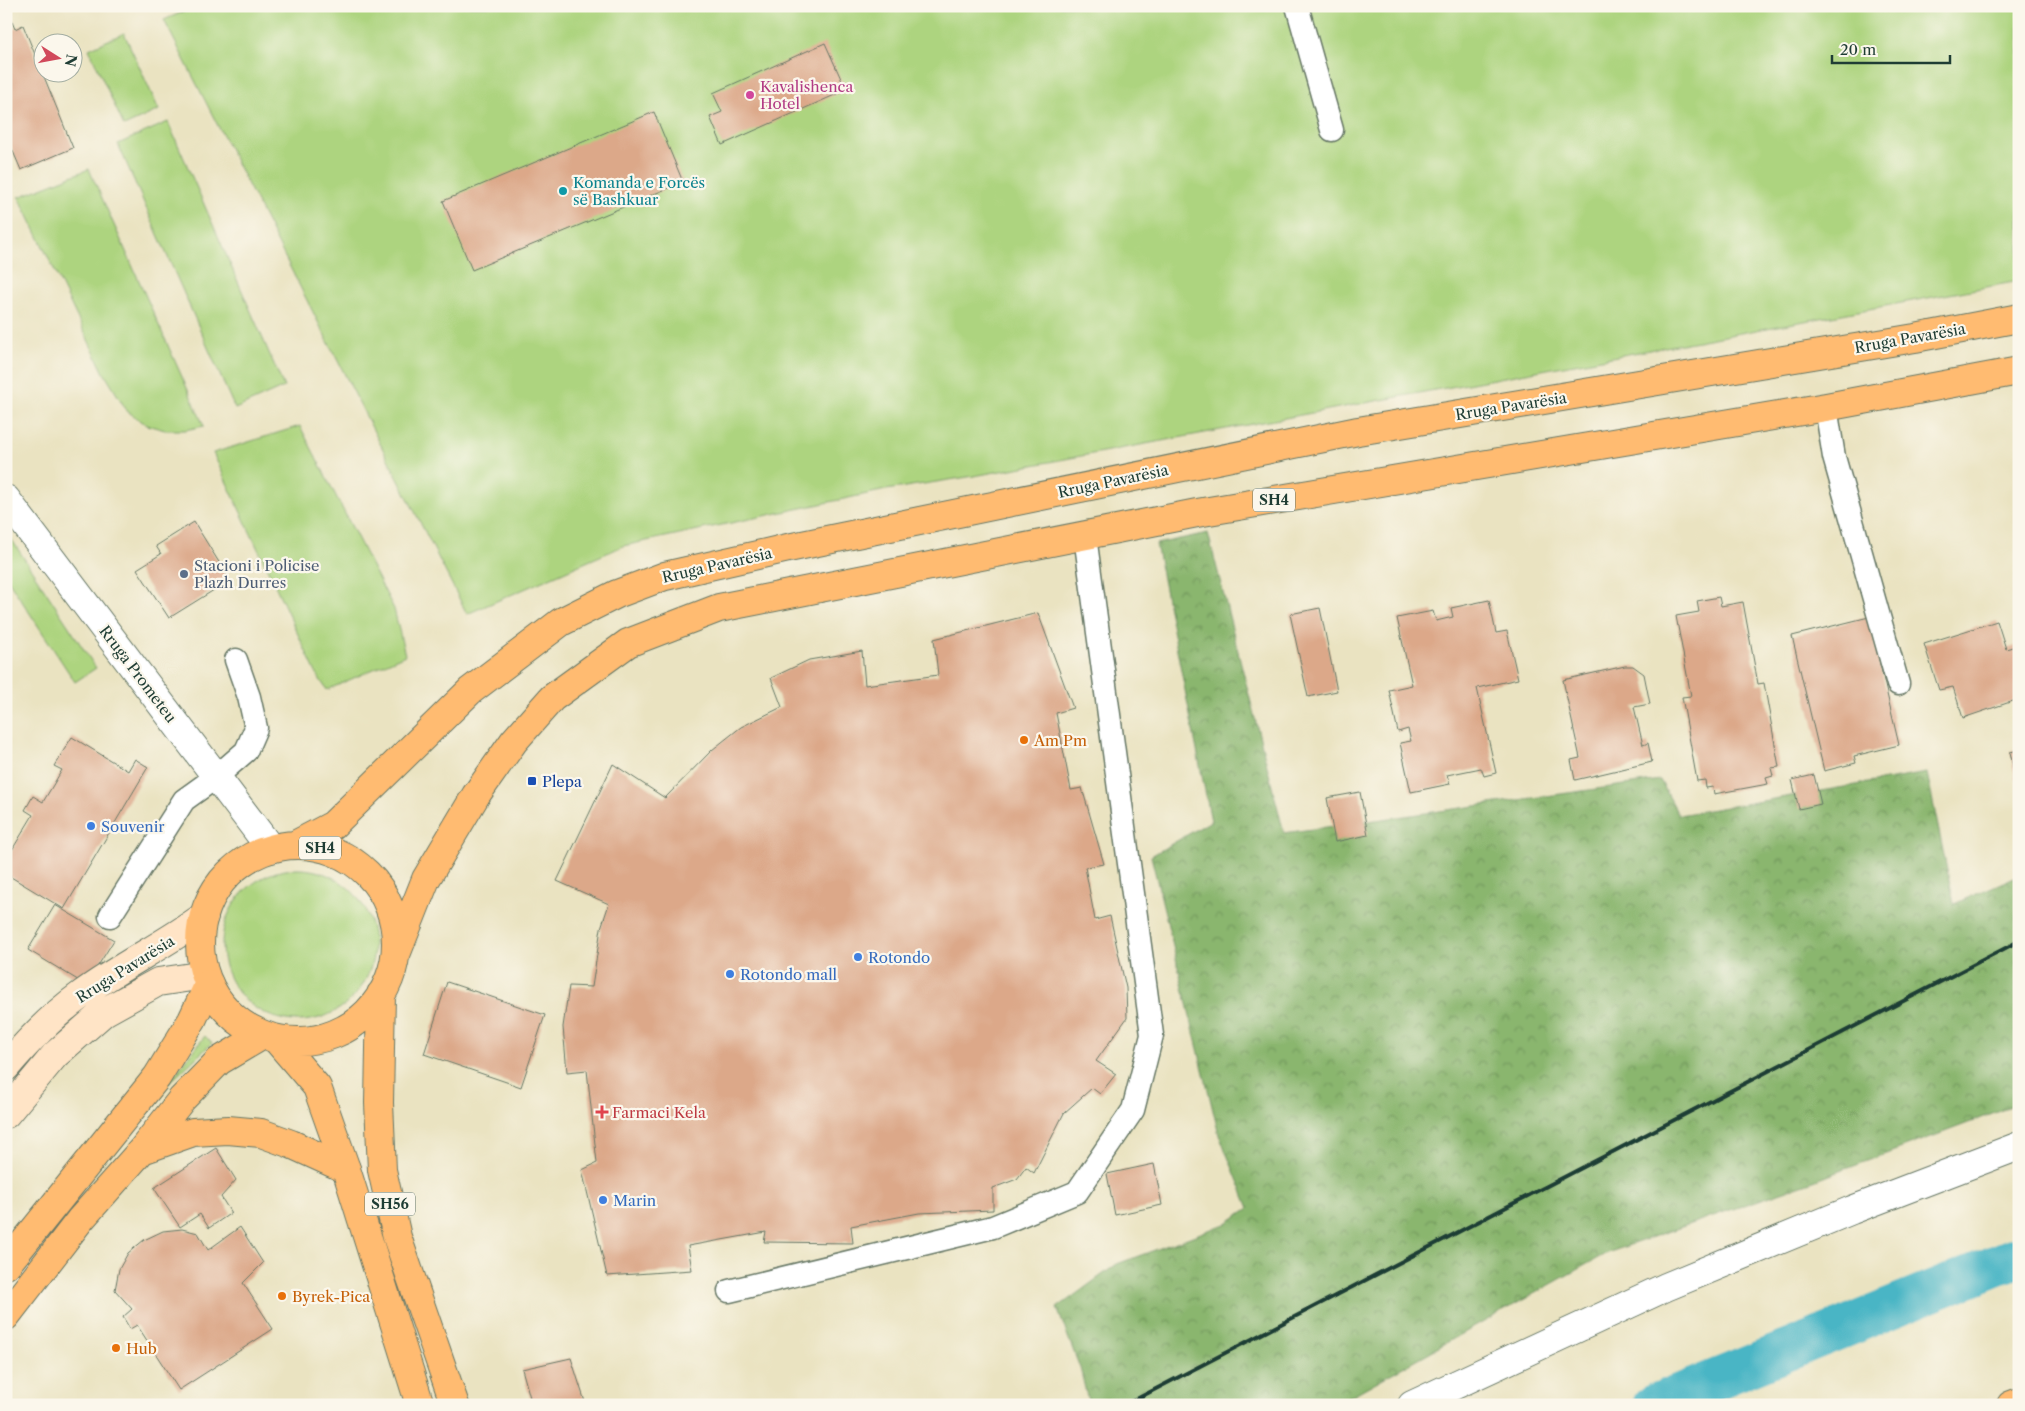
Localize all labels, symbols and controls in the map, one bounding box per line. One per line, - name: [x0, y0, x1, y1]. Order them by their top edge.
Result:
- north arrow: [32, 32, 82, 82]
- scale bar: [1832, 32, 1950, 64]
- text: 20 m: [1840, 40, 1876, 59]
- text: N: [61, 53, 81, 68]
- place label: Kavalishenca Hotel: [760, 77, 853, 113]
- marker: Kavalishenca Hotel: [744, 89, 756, 101]
- place label: Komanda e Forcës së Bashkuar: [573, 173, 705, 209]
- marker: Komanda e Forcës së Bashkuar: [557, 185, 569, 197]
- street label: Rruga Pavarësia: [1853, 319, 1967, 357]
- street label: Rruga Pavarësia: [1454, 388, 1568, 424]
- street label: Rruga Pavarësia: [1056, 460, 1170, 502]
- road number: SH4: [1253, 488, 1295, 512]
- street label: Rruga Pavarësia: [660, 543, 774, 587]
- place label: Stacioni i Policise Plazh Durres: [194, 556, 319, 592]
- marker: Stacioni i Policise Plazh Durres: [178, 568, 190, 580]
- street label: Rruga Prometeu: [95, 622, 181, 726]
- place label: Am Pm: [1033, 731, 1087, 750]
- marker: Am Pm: [1018, 734, 1030, 746]
- place label: Plepa: [542, 772, 582, 791]
- marker: Plepa: [526, 775, 538, 787]
- place label: Souvenir: [101, 817, 165, 836]
- marker: Souvenir: [85, 820, 97, 832]
- road number: SH4: [299, 836, 341, 860]
- street label: Rruga Pavarësia: [72, 931, 178, 1007]
- place label: Rotondo: [868, 948, 930, 967]
- marker: Rotondo: [852, 951, 864, 963]
- place label: Rotondo mall: [740, 965, 838, 984]
- marker: Rotondo mall: [724, 968, 736, 980]
- place label: Farmaci Kela: [612, 1103, 706, 1122]
- marker: Farmaci Kela: [596, 1106, 608, 1118]
- place label: Marin: [613, 1191, 657, 1210]
- road number: SH56: [365, 1192, 415, 1216]
- marker: Marin: [597, 1194, 609, 1206]
- place label: Byrek-Pica: [292, 1287, 370, 1306]
- marker: Byrek-Pica: [276, 1290, 288, 1302]
- place label: Hub: [126, 1339, 157, 1358]
- marker: Hub: [110, 1342, 122, 1354]

